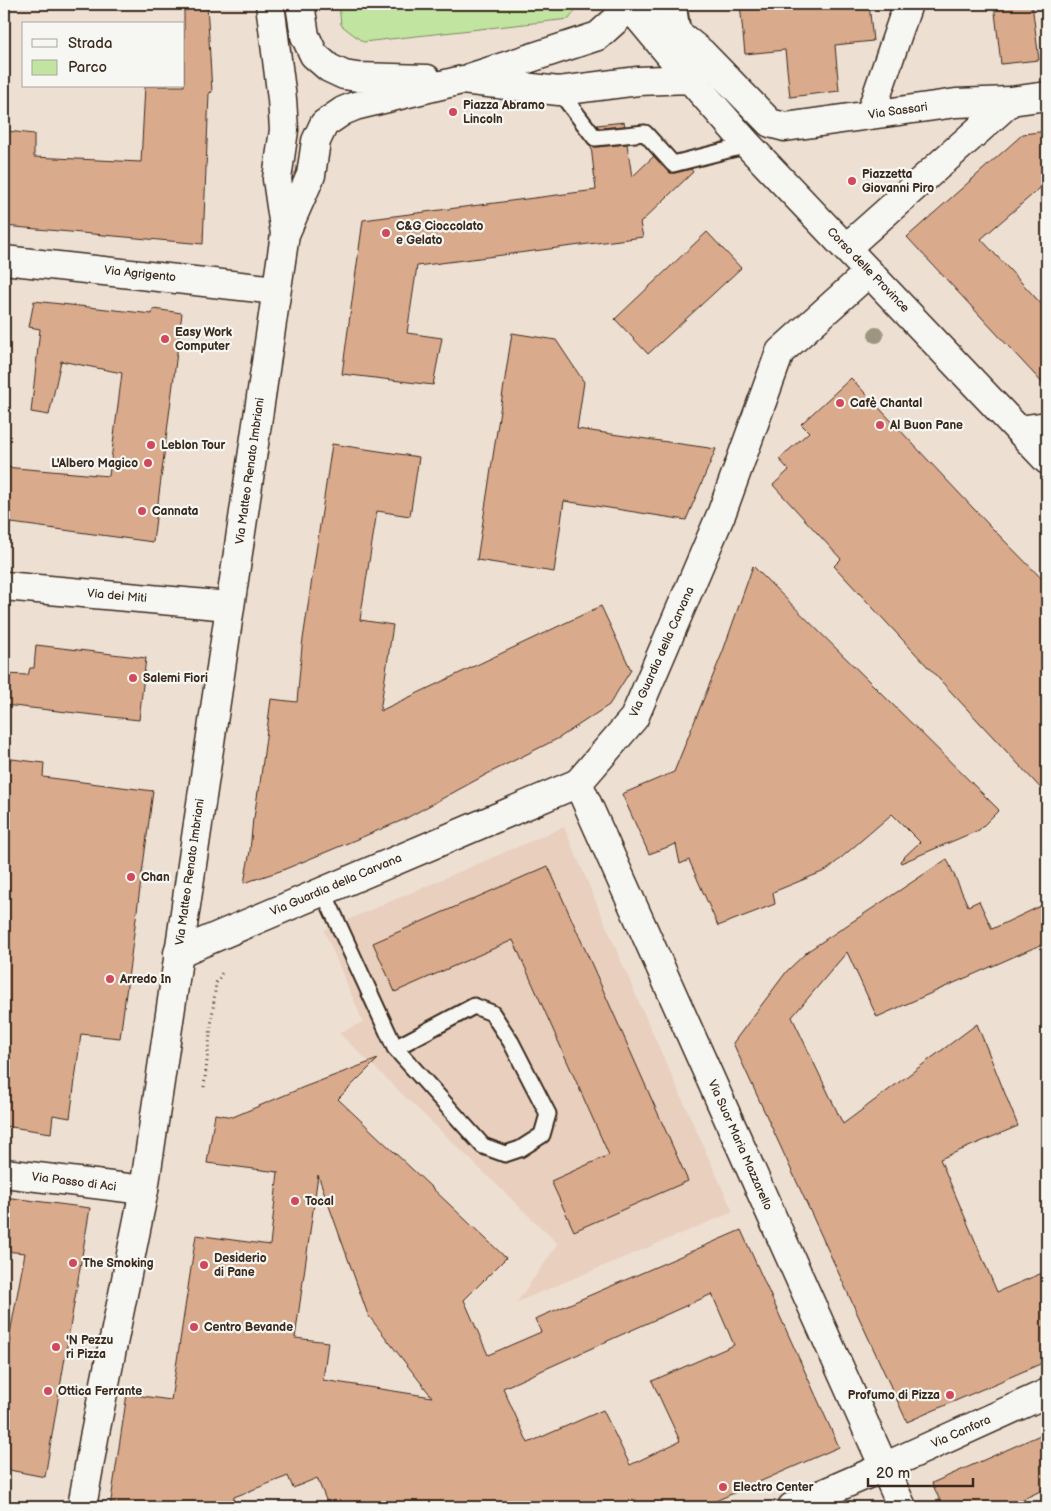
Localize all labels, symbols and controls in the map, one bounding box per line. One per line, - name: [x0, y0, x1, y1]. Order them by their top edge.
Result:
- legend: [22, 22, 185, 88]
- text: Strada: [68, 34, 112, 53]
- text: Parco: [68, 58, 107, 77]
- place label: Piazza Abramo Lincoln: [463, 98, 545, 127]
- street label: Via Sassari: [867, 99, 929, 123]
- marker: Piazza Abramo Lincoln: [447, 106, 459, 118]
- place label: Piazzetta Giovanni Piro: [862, 167, 934, 196]
- marker: Piazzetta Giovanni Piro: [846, 175, 858, 187]
- place label: C&G Cioccolato e Gelato: [396, 219, 484, 248]
- street label: Corso delle Province: [824, 224, 912, 316]
- marker: C&G Cioccolato e Gelato: [380, 227, 392, 239]
- street label: Via Agrigento: [103, 263, 177, 285]
- place label: Easy Work Computer: [175, 325, 233, 354]
- marker: Easy Work Computer: [159, 333, 171, 345]
- street label: Via Matteo Renato Imbriani: [232, 396, 268, 545]
- place label: Cafè Chantal: [850, 396, 922, 411]
- marker: Cafè Chantal: [834, 397, 846, 409]
- place label: Al Buon Pane: [889, 418, 963, 433]
- marker: Al Buon Pane: [874, 419, 886, 431]
- place label: Leblon Tour: [161, 438, 226, 453]
- marker: Leblon Tour: [145, 439, 157, 451]
- place label: L'Albero Magico: [51, 456, 138, 471]
- marker: L'Albero Magico: [142, 457, 154, 469]
- place label: Cannata: [152, 504, 199, 519]
- marker: Cannata: [136, 505, 148, 517]
- street label: Via Guardia della Carvana: [626, 584, 698, 720]
- street label: Via dei Miti: [86, 586, 148, 606]
- place label: Salemi Fiori: [143, 671, 208, 686]
- marker: Salemi Fiori: [127, 672, 139, 684]
- street label: Via Matteo Renato Imbriani: [172, 797, 208, 946]
- street label: Via Guardia della Carvana: [268, 850, 404, 920]
- place label: Chan: [141, 870, 170, 885]
- marker: Chan: [125, 871, 137, 883]
- place label: Arredo In: [119, 972, 171, 987]
- marker: Arredo In: [104, 973, 116, 985]
- street label: Via Suor Maria Mazzarello: [704, 1077, 776, 1213]
- street label: Via Passo di Aci: [31, 1169, 117, 1195]
- place label: Tocal: [305, 1194, 334, 1209]
- marker: Tocal: [289, 1195, 301, 1207]
- place label: Desiderio di Pane: [214, 1251, 267, 1280]
- place label: The Smoking: [83, 1256, 154, 1271]
- marker: The Smoking: [67, 1257, 79, 1269]
- marker: Desiderio di Pane: [198, 1259, 210, 1271]
- place label: Centro Bevande: [204, 1320, 293, 1335]
- marker: Centro Bevande: [188, 1321, 200, 1333]
- place label: 'N Pezzu ri Pizza: [66, 1333, 114, 1362]
- marker: 'N Pezzu ri Pizza: [50, 1341, 62, 1353]
- place label: Ottica Ferrante: [58, 1384, 142, 1399]
- marker: Ottica Ferrante: [42, 1385, 54, 1397]
- place label: Profumo di Pizza: [848, 1388, 940, 1403]
- marker: Profumo di Pizza: [944, 1389, 956, 1401]
- street label: Via Canfora: [929, 1412, 993, 1452]
- scale bar: [868, 1456, 974, 1488]
- text: 20 m: [876, 1464, 910, 1483]
- place label: Electro Center: [733, 1480, 814, 1495]
- marker: Electro Center: [717, 1481, 729, 1493]

